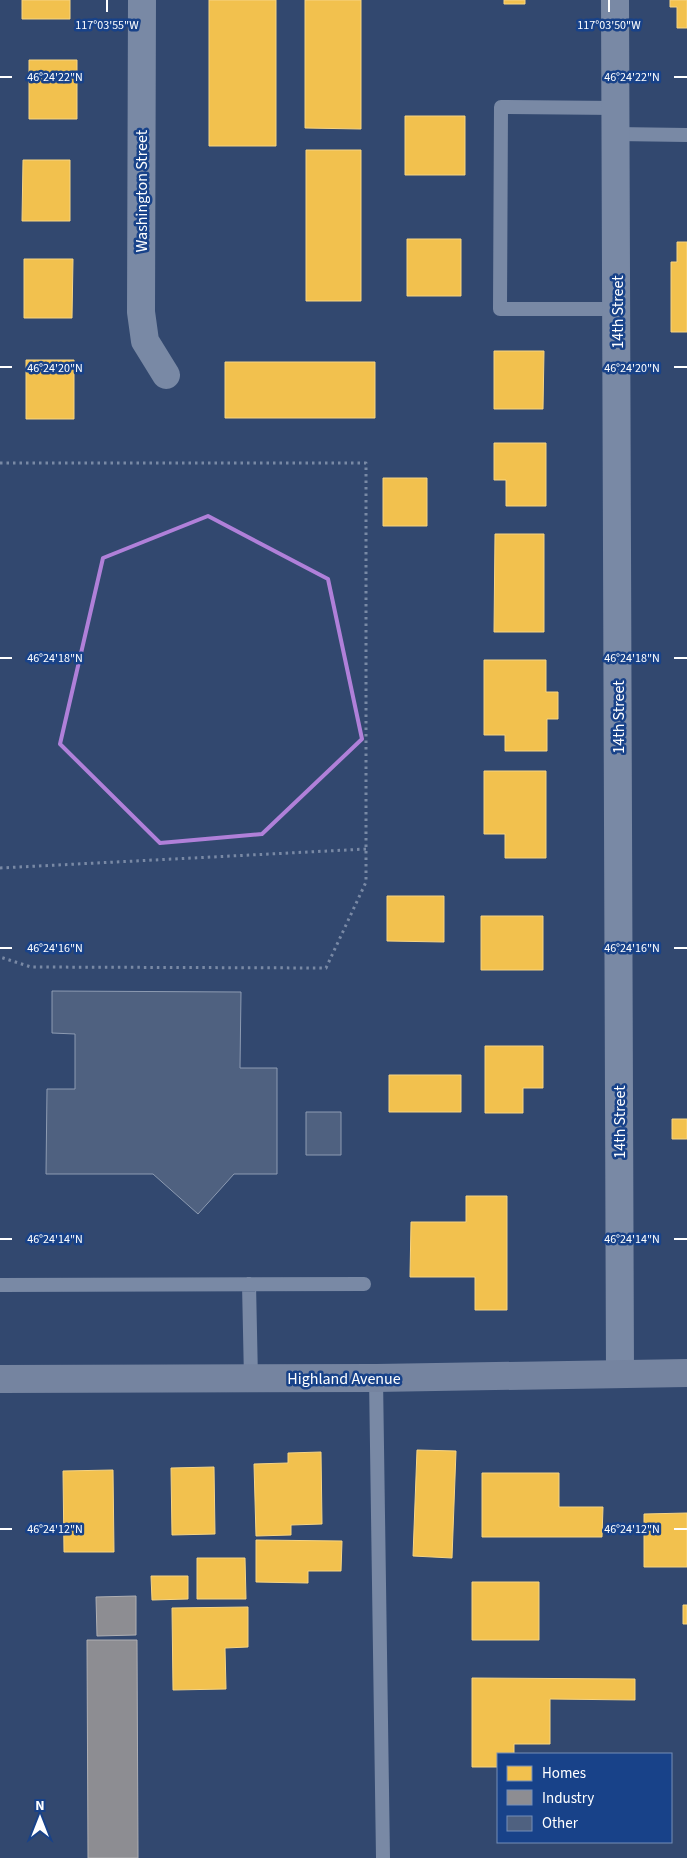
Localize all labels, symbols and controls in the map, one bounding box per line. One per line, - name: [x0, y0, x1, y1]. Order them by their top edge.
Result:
- text: 117°03'55"W: [75, 17, 139, 34]
- text: 117°03'50"W: [577, 17, 641, 34]
- text: 46°24'22"N: [27, 69, 83, 86]
- text: 46°24'22"N: [604, 69, 660, 86]
- street label: Washington Street: [131, 129, 153, 252]
- street label: 14th Street: [607, 275, 629, 349]
- text: 46°24'20"N: [27, 360, 83, 377]
- text: 46°24'20"N: [604, 360, 660, 377]
- text: 46°24'18"N: [27, 650, 83, 667]
- text: 46°24'18"N: [604, 650, 660, 667]
- street label: 14th Street: [608, 680, 630, 754]
- text: 46°24'16"N: [27, 940, 83, 957]
- text: 46°24'16"N: [604, 940, 660, 957]
- street label: 14th Street: [609, 1085, 631, 1159]
- text: 46°24'14"N: [27, 1231, 83, 1248]
- text: 46°24'14"N: [604, 1231, 660, 1248]
- street label: Highland Avenue: [287, 1368, 401, 1390]
- text: 46°24'12"N: [27, 1521, 83, 1538]
- text: 46°24'12"N: [604, 1521, 660, 1538]
- legend: [497, 1753, 672, 1843]
- text: Homes: [542, 1763, 586, 1784]
- text: Industry: [542, 1788, 594, 1809]
- north arrow: [15, 1793, 65, 1843]
- text: N: [35, 1796, 45, 1816]
- text: Other: [542, 1813, 579, 1834]

